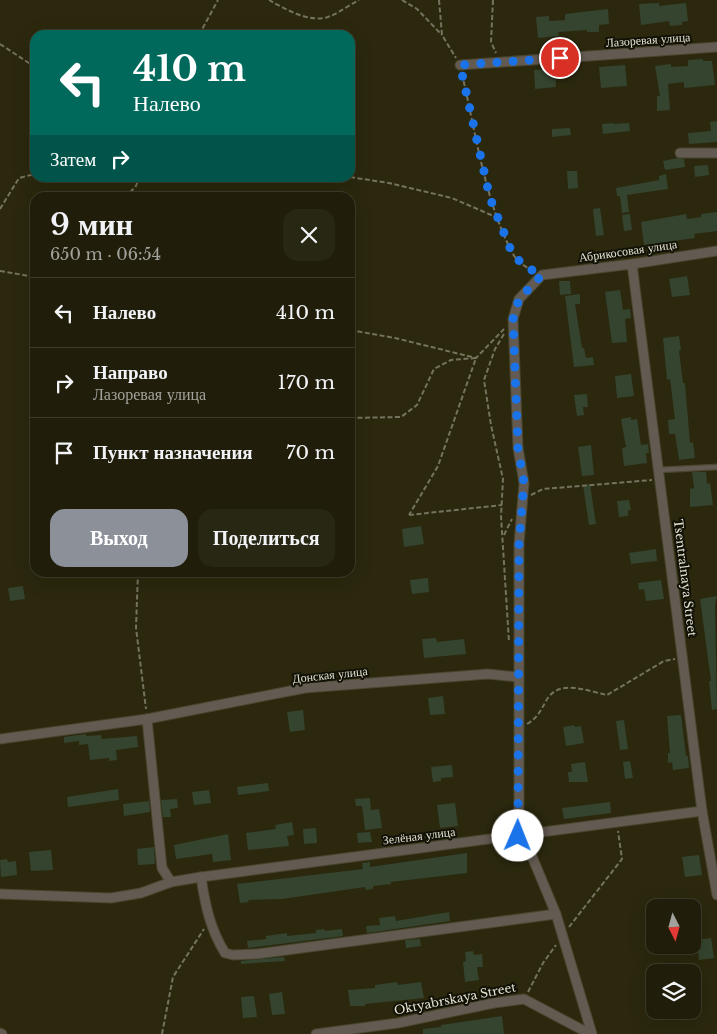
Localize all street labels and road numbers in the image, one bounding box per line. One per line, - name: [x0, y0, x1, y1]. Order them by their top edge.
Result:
- street label: Лазоревая улица: [605, 29, 692, 50]
- street label: Абрикосовая улица: [578, 236, 679, 265]
- street label: Tsentralnaya Street: [671, 518, 700, 638]
- street label: Донская улица: [292, 663, 369, 686]
- street label: Зелёная улица: [382, 824, 457, 847]
- street label: Oktyabrskaya Street: [393, 979, 518, 1018]

